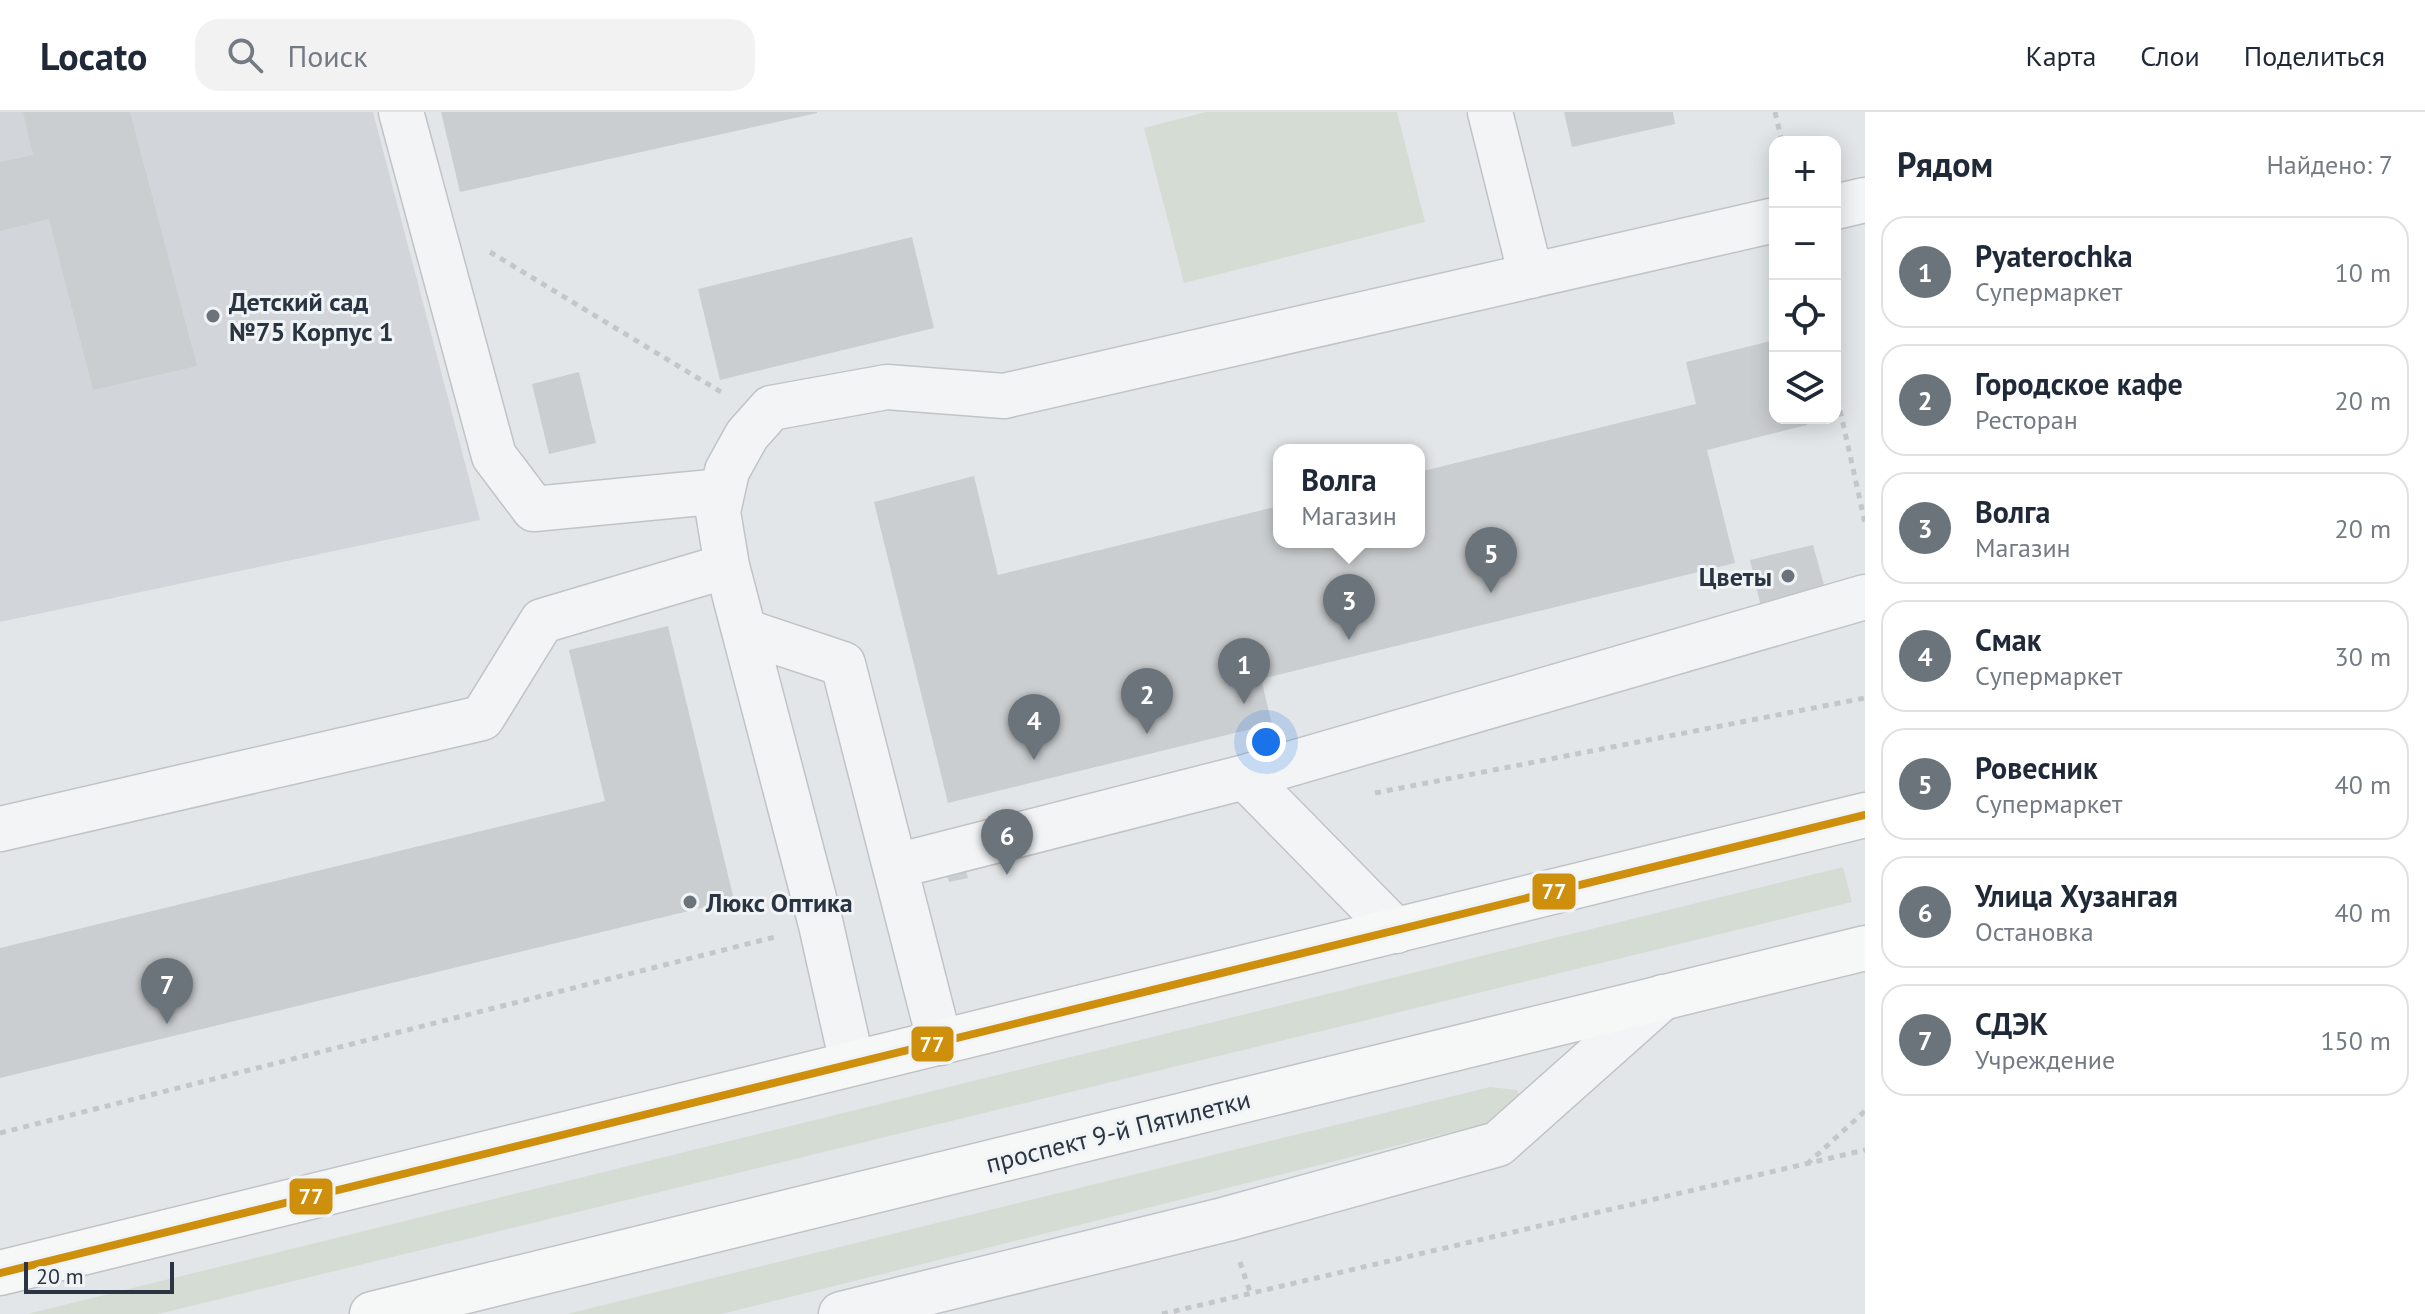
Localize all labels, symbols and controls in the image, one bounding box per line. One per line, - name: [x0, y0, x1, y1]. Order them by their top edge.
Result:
- search box: [195, 19, 755, 91]
- text: Locato: [40, 31, 147, 80]
- icon: search: [223, 33, 267, 77]
- text: Поиск: [287, 36, 368, 75]
- text: Карта: [2026, 37, 2096, 74]
- text: Слои: [2140, 37, 2200, 74]
- text: Поделиться: [2244, 37, 2385, 74]
- map controls: [1769, 136, 1841, 424]
- button: +: [1769, 136, 1841, 208]
- text: Рядом: [1897, 142, 1993, 186]
- text: Найдено: 7: [2266, 148, 2393, 181]
- button: −: [1769, 208, 1841, 280]
- text: Pyaterochka: [1975, 236, 2133, 275]
- text: 1: [1918, 256, 1932, 289]
- text: 10 m: [2335, 256, 2391, 289]
- text: Супермаркет: [1975, 275, 2122, 308]
- button: locate: [1769, 280, 1841, 352]
- place label: Детский сад №75 Корпус 1: [229, 285, 393, 348]
- marker: Детский сад №75 Корпус 1: [204, 307, 222, 325]
- button: layers: [1769, 352, 1841, 424]
- text: Городское кафе: [1975, 364, 2183, 403]
- text: 2: [1918, 384, 1932, 417]
- text: 20 m: [2335, 384, 2391, 417]
- text: Ресторан: [1975, 403, 2078, 436]
- popup: [1273, 444, 1425, 548]
- text: Волга: [1301, 460, 1377, 499]
- text: Волга: [1975, 492, 2050, 531]
- text: Магазин: [1301, 499, 1397, 532]
- text: 3: [1918, 512, 1932, 545]
- text: 20 m: [2335, 512, 2391, 545]
- pin: 5: [1465, 527, 1517, 593]
- text: Магазин: [1975, 531, 2071, 564]
- place label: Цветы: [1699, 560, 1772, 593]
- marker: Цветы: [1779, 567, 1797, 585]
- pin: 3: [1323, 574, 1375, 640]
- text: Смак: [1975, 620, 2041, 659]
- pin: 1: [1218, 638, 1270, 704]
- text: 4: [1918, 640, 1932, 673]
- text: 30 m: [2335, 640, 2391, 673]
- text: Супермаркет: [1975, 659, 2122, 692]
- pin: 2: [1121, 668, 1173, 734]
- pin: 4: [1008, 694, 1060, 760]
- your location: [1246, 722, 1286, 762]
- text: Ровесник: [1975, 748, 2098, 787]
- text: 5: [1918, 768, 1932, 801]
- text: 40 m: [2335, 768, 2391, 801]
- text: Супермаркет: [1975, 787, 2122, 820]
- pin: 6: [981, 809, 1033, 875]
- line badge: 77: [1531, 872, 1577, 911]
- text: Улица Хузангая: [1975, 876, 2178, 915]
- text: 77: [1542, 877, 1566, 905]
- place label: Люкс Оптика: [705, 886, 853, 919]
- marker: Люкс Оптика: [681, 893, 699, 911]
- text: 6: [1918, 896, 1932, 929]
- text: 40 m: [2335, 896, 2391, 929]
- text: Остановка: [1975, 915, 2094, 948]
- pin: 7: [141, 958, 193, 1024]
- text: СДЭК: [1975, 1004, 2048, 1043]
- text: 7: [1918, 1024, 1932, 1057]
- text: 150 m: [2320, 1024, 2391, 1057]
- line badge: 77: [910, 1025, 955, 1063]
- text: 77: [920, 1030, 944, 1058]
- text: Учреждение: [1975, 1043, 2115, 1076]
- street label: проспект 9-й Пятилетки: [982, 1082, 1254, 1180]
- line badge: 77: [288, 1177, 334, 1216]
- text: 77: [299, 1182, 323, 1210]
- scale bar: [24, 1258, 174, 1294]
- text: 20 m: [36, 1262, 84, 1290]

